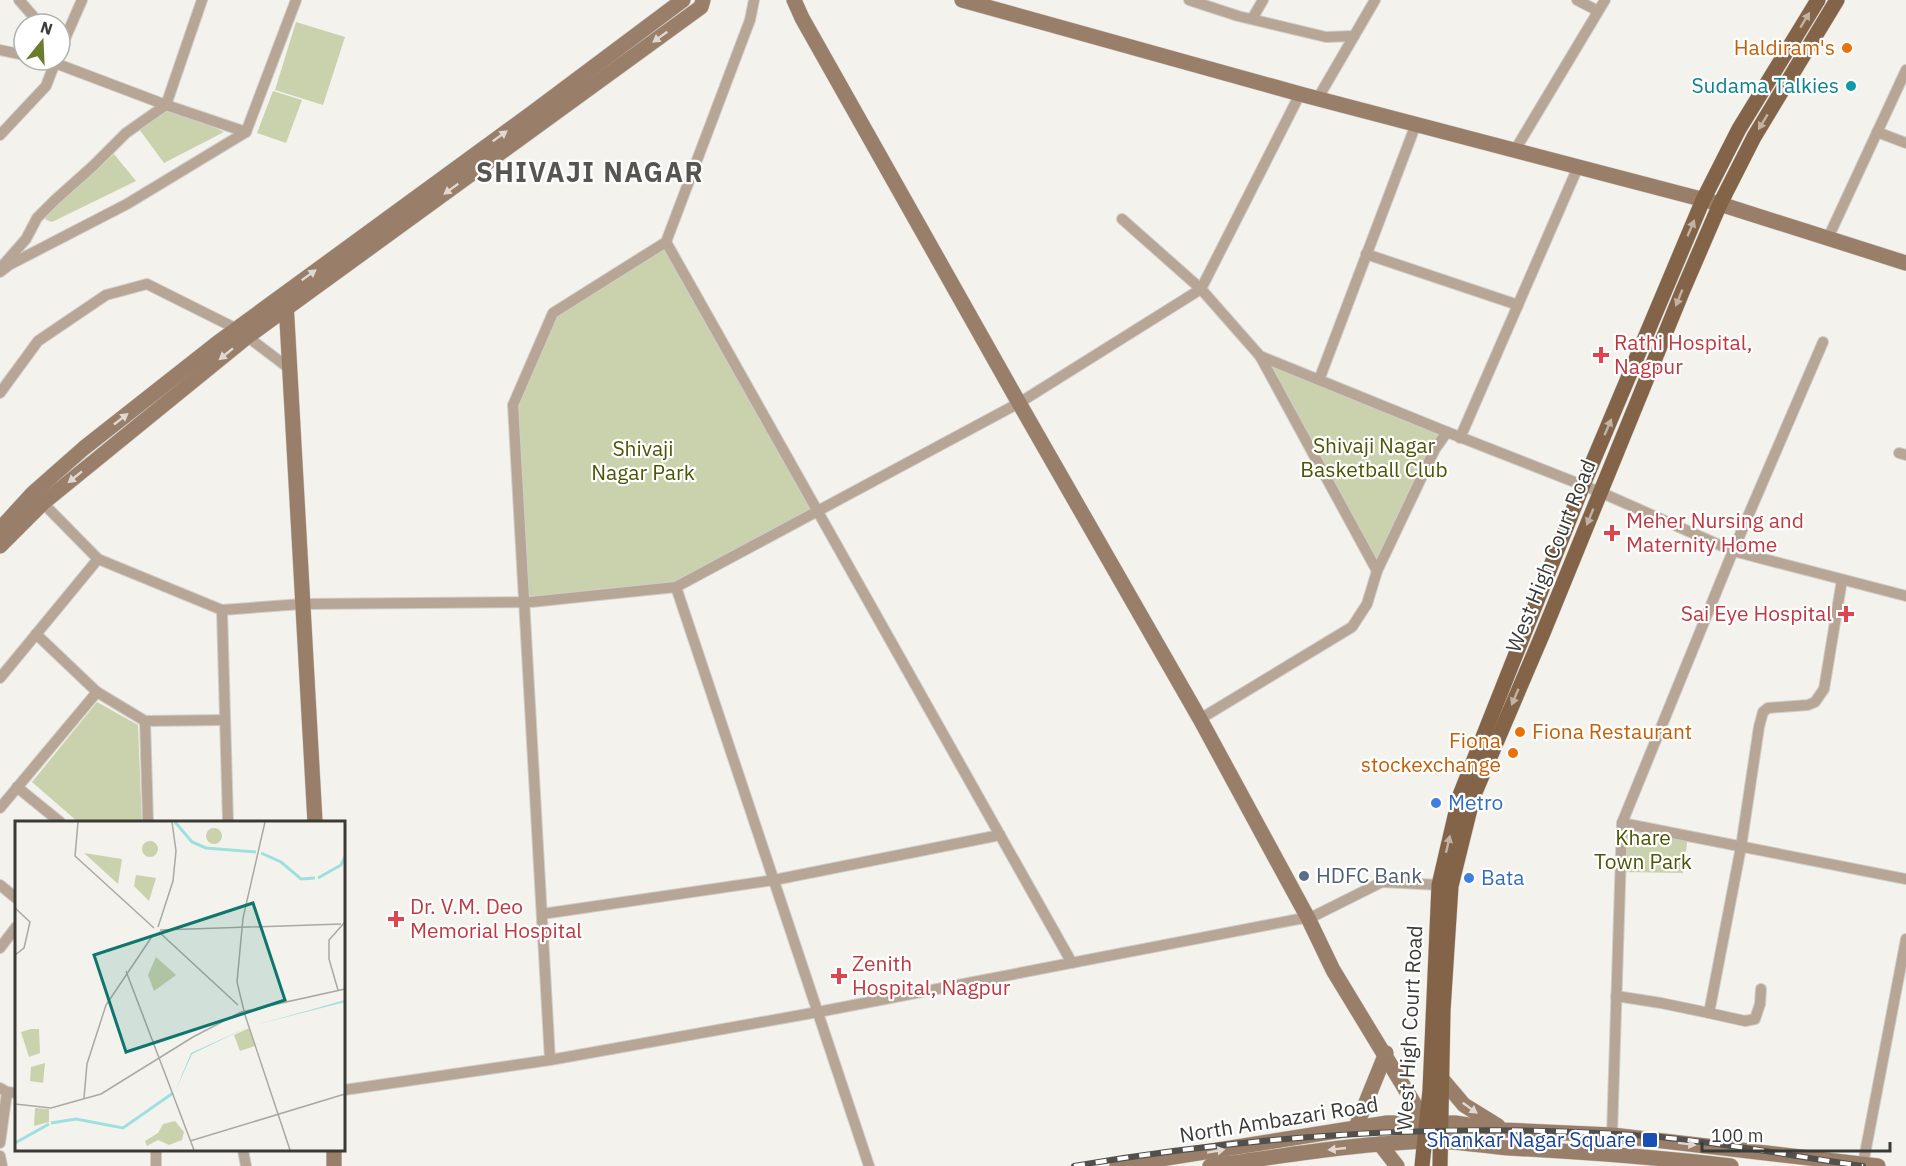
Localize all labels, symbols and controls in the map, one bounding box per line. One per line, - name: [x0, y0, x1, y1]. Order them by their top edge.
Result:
- north arrow: [12, 12, 72, 72]
- one-way arrow: [1800, 12, 1811, 28]
- text: N: [38, 16, 55, 39]
- one-way arrow: [652, 31, 668, 43]
- place label: Haldiram's: [1734, 33, 1835, 61]
- marker: Haldiram's: [1840, 41, 1854, 55]
- place label: Sudama Talkies: [1691, 71, 1839, 99]
- marker: Sudama Talkies: [1844, 79, 1858, 93]
- one-way arrow: [1758, 114, 1769, 130]
- one-way arrow: [492, 130, 508, 142]
- district label: SHIVAJI NAGAR: [476, 154, 704, 189]
- one-way arrow: [443, 182, 458, 194]
- one-way arrow: [1687, 219, 1696, 236]
- one-way arrow: [301, 270, 316, 282]
- one-way arrow: [1674, 289, 1683, 307]
- place label: Rathi Hospital, Nagpur: [1614, 328, 1752, 380]
- marker: Rathi Hospital, Nagpur: [1592, 346, 1610, 364]
- one-way arrow: [219, 347, 234, 360]
- one-way arrow: [113, 413, 129, 426]
- one-way arrow: [1603, 417, 1613, 435]
- park label: Shivaji Nagar Basketball Club: [1300, 431, 1448, 483]
- park label: Shivaji Nagar Park: [591, 434, 695, 486]
- street label: West High Court Road: [1499, 455, 1602, 656]
- one-way arrow: [67, 471, 83, 484]
- place label: Meher Nursing and Maternity Home: [1626, 506, 1804, 558]
- one-way arrow: [1585, 508, 1594, 526]
- marker: Meher Nursing and Maternity Home: [1603, 524, 1621, 542]
- place label: Sai Eye Hospital: [1681, 599, 1832, 627]
- marker: Sai Eye Hospital: [1837, 605, 1855, 623]
- one-way arrow: [1510, 689, 1520, 707]
- place label: Fiona Restaurant: [1532, 717, 1692, 745]
- marker: Fiona Restaurant: [1513, 725, 1527, 739]
- place label: Fiona stockexchange: [1361, 726, 1501, 778]
- marker: Fiona stockexchange: [1506, 746, 1520, 760]
- place label: Metro: [1448, 788, 1503, 816]
- marker: Metro: [1429, 796, 1443, 810]
- inset map: [15, 821, 345, 1151]
- park label: Khare Town Park: [1594, 823, 1692, 875]
- one-way arrow: [1444, 835, 1454, 853]
- place label: HDFC Bank: [1316, 861, 1422, 889]
- place label: Bata: [1481, 863, 1525, 891]
- marker: HDFC Bank: [1297, 869, 1311, 883]
- marker: Bata: [1462, 871, 1476, 885]
- place label: Dr. V.M. Deo Memorial Hospital: [410, 892, 582, 944]
- marker: Dr. V.M. Deo Memorial Hospital: [387, 910, 405, 928]
- street label: West High Court Road: [1390, 925, 1428, 1131]
- place label: Zenith Hospital, Nagpur: [852, 949, 1011, 1001]
- marker: Zenith Hospital, Nagpur: [830, 967, 848, 985]
- street label: North Ambazari Road: [1177, 1089, 1380, 1149]
- one-way arrow: [1461, 1102, 1477, 1114]
- scale bar: [1702, 1115, 1890, 1153]
- text: 100 m: [1711, 1124, 1763, 1147]
- place label: Shankar Nagar Square: [1426, 1125, 1636, 1153]
- marker: Shankar Nagar Square: [1641, 1131, 1659, 1149]
- one-way arrow: [1678, 1139, 1697, 1148]
- one-way arrow: [1328, 1144, 1347, 1154]
- one-way arrow: [1206, 1146, 1225, 1155]

